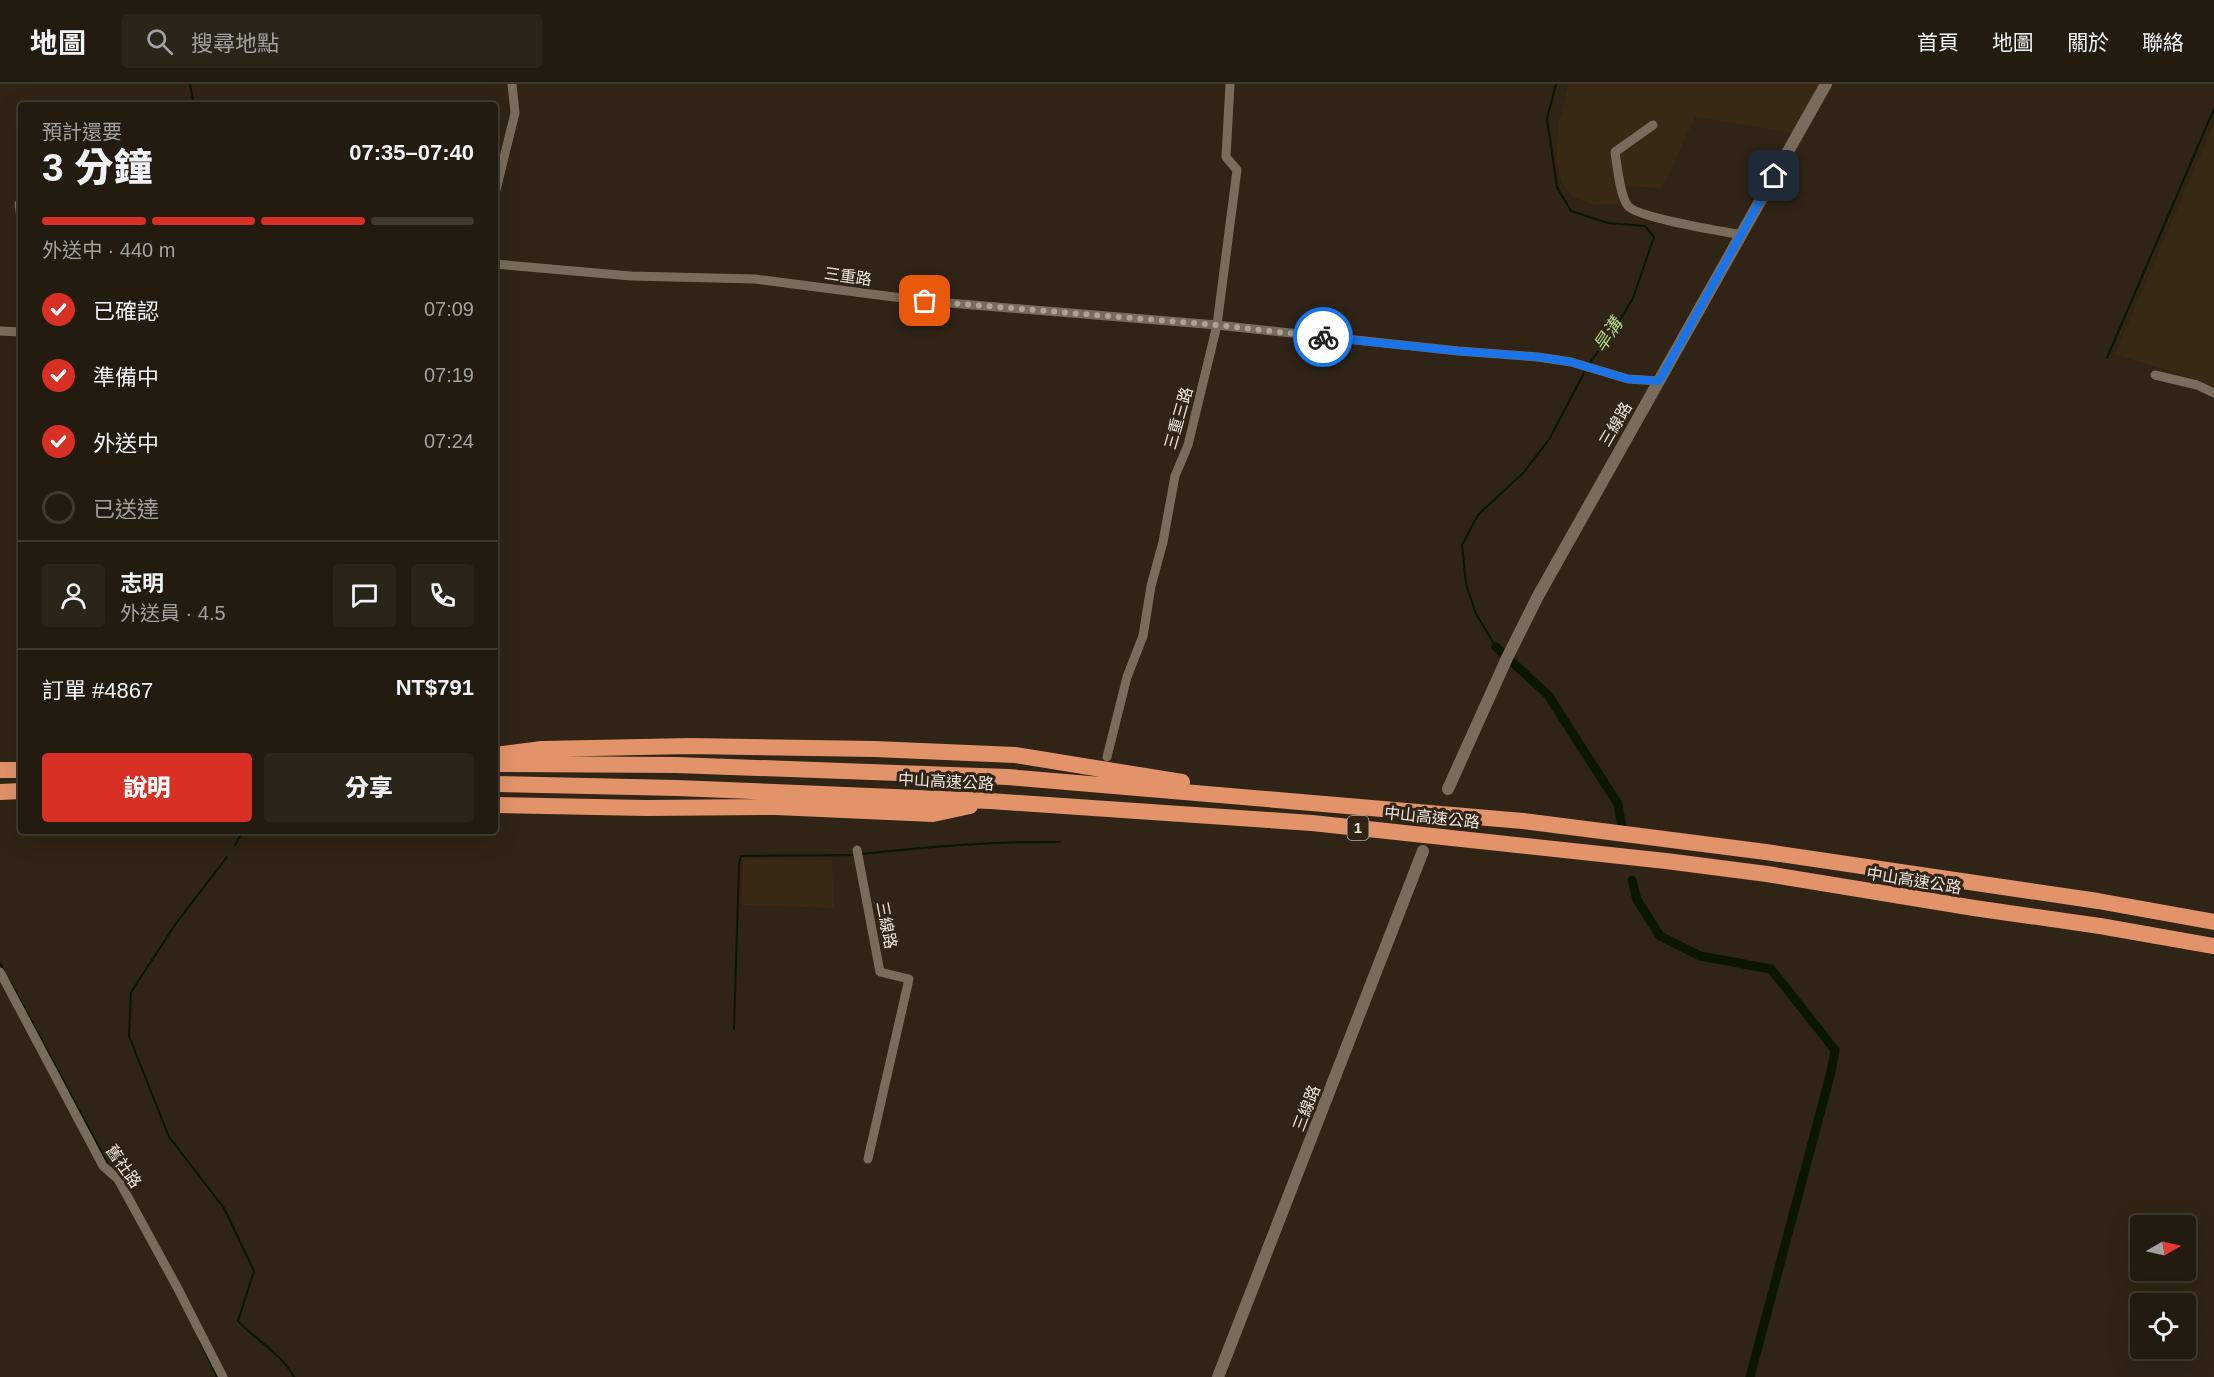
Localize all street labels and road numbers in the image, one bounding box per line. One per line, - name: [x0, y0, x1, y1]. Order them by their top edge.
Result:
- street label: 三重路: [823, 265, 873, 288]
- street label: 三重三路: [1161, 385, 1195, 451]
- street label: 三線路: [1596, 399, 1635, 449]
- street label: 中山高速公路: [898, 770, 994, 793]
- street label: 中山高速公路: [1383, 804, 1481, 831]
- road number: 1: [1348, 816, 1368, 840]
- street label: 中山高速公路: [1865, 865, 1963, 896]
- street label: 三線路: [874, 900, 899, 950]
- street label: 三線路: [1290, 1083, 1323, 1134]
- street label: 舊社路: [103, 1142, 144, 1191]

